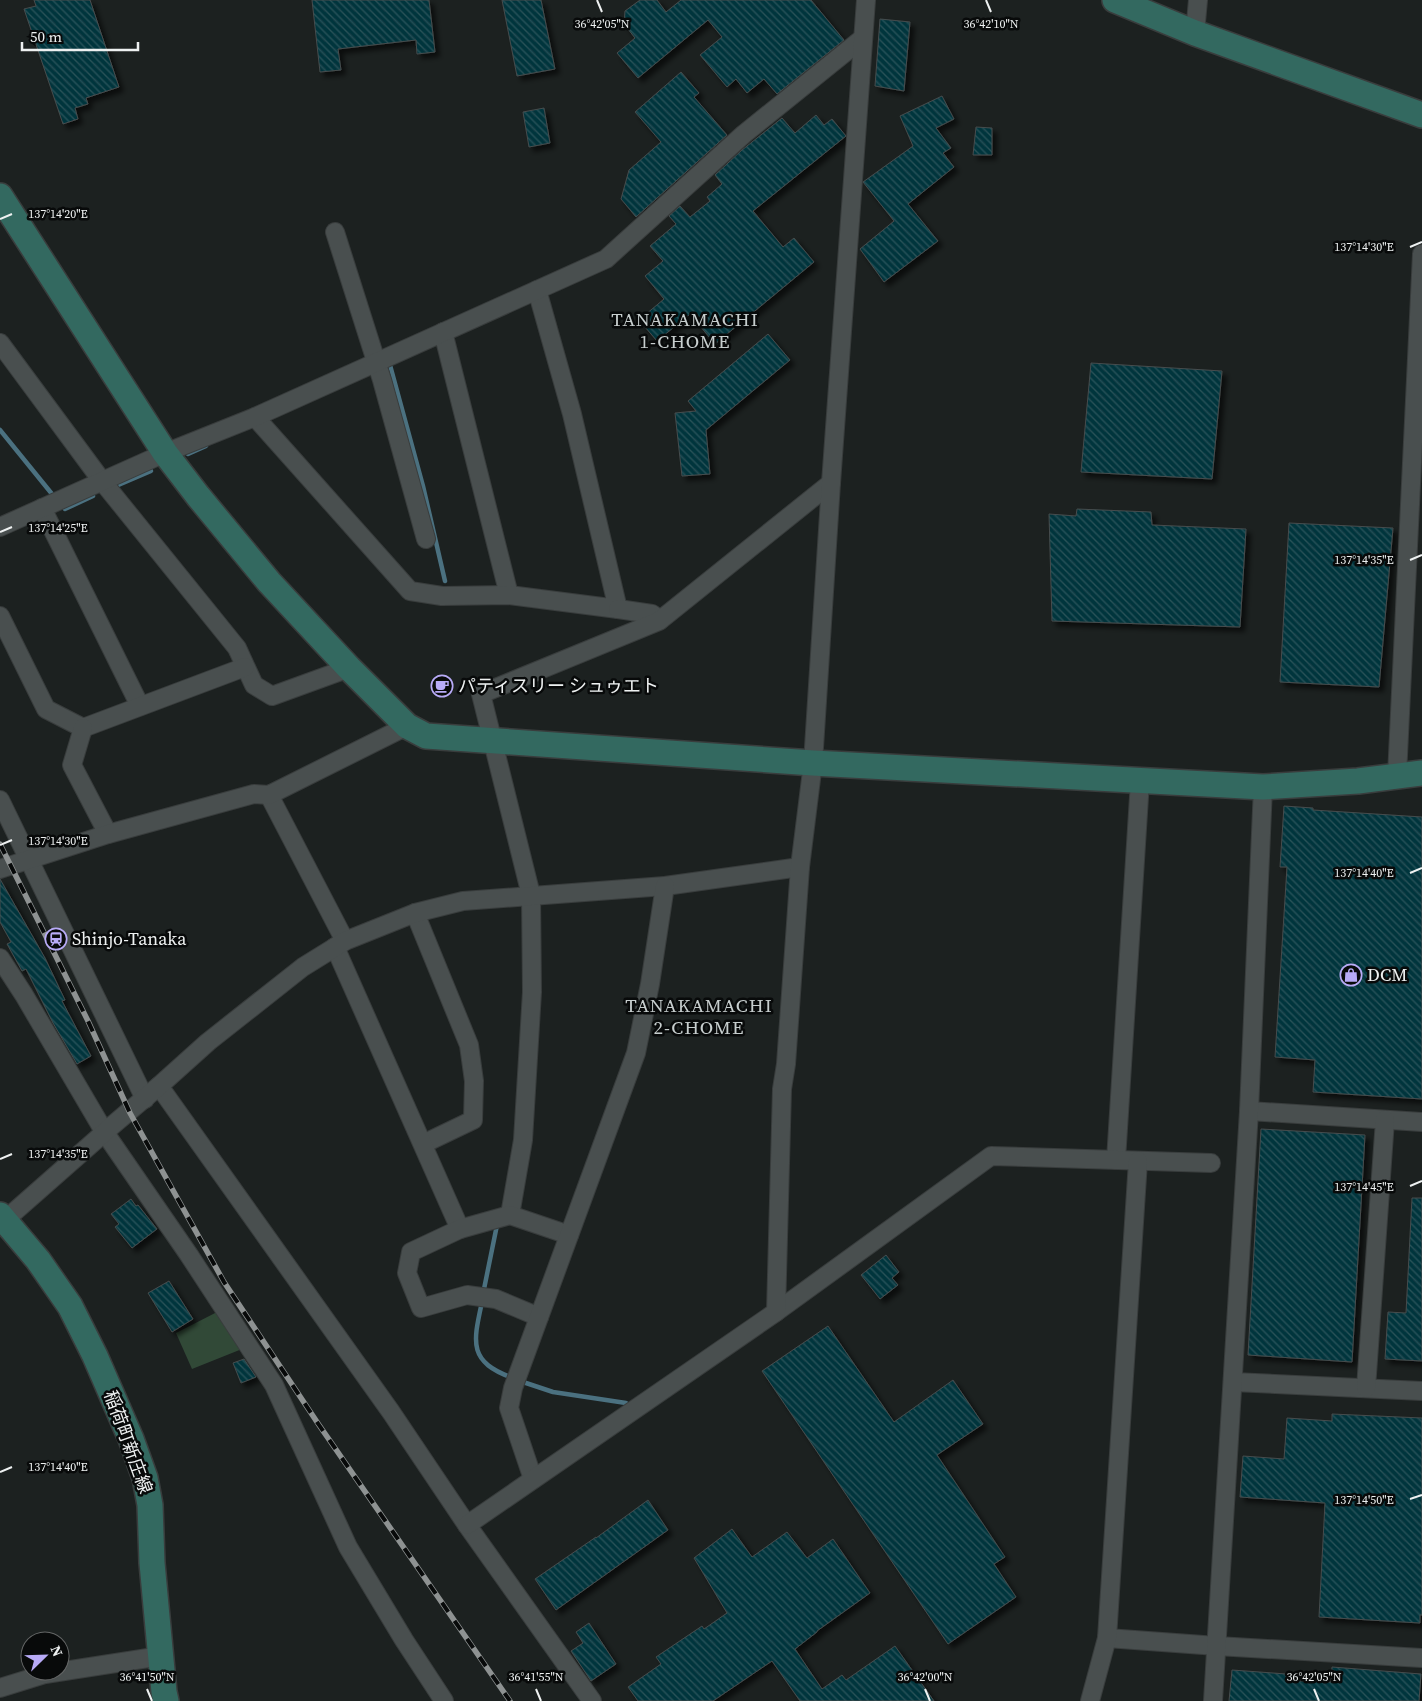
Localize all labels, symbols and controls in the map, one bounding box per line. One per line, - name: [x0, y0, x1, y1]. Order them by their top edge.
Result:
- text: 36°42'05"N: [574, 16, 630, 32]
- text: 36°42'10"N: [963, 16, 1019, 32]
- scale bar: [22, 20, 139, 52]
- text: 50 m: [30, 26, 62, 47]
- text: 137°14'20"E: [28, 206, 88, 222]
- text: 137°14'30"E: [1334, 239, 1394, 255]
- district label: TANAKAMACHI 1-CHOME: [611, 306, 759, 354]
- text: 137°14'25"E: [28, 520, 88, 536]
- text: 137°14'35"E: [1334, 552, 1394, 568]
- place label: パティスリー シュゥエト: [458, 673, 659, 698]
- cafe icon: パティスリー シュゥエト: [430, 674, 454, 698]
- text: 137°14'30"E: [28, 833, 88, 849]
- text: 137°14'40"E: [1334, 865, 1394, 881]
- place label: Shinjo-Tanaka: [72, 926, 187, 951]
- station icon: Shinjo-Tanaka: [44, 927, 68, 951]
- place label: DCM: [1367, 962, 1408, 987]
- shop icon: DCM: [1339, 963, 1363, 987]
- district label: TANAKAMACHI 2-CHOME: [625, 992, 773, 1040]
- text: 137°14'35"E: [28, 1146, 88, 1162]
- text: 137°14'45"E: [1334, 1179, 1394, 1195]
- street label: 稲荷町新庄線: [98, 1387, 159, 1497]
- text: 137°14'40"E: [28, 1459, 88, 1475]
- text: 137°14'50"E: [1334, 1492, 1394, 1508]
- north arrow: [20, 1631, 70, 1681]
- text: N: [46, 1642, 68, 1660]
- text: 36°41'50"N: [119, 1669, 175, 1685]
- text: 36°41'55"N: [508, 1669, 564, 1685]
- text: 36°42'00"N: [897, 1669, 953, 1685]
- text: 36°42'05"N: [1286, 1669, 1342, 1685]

